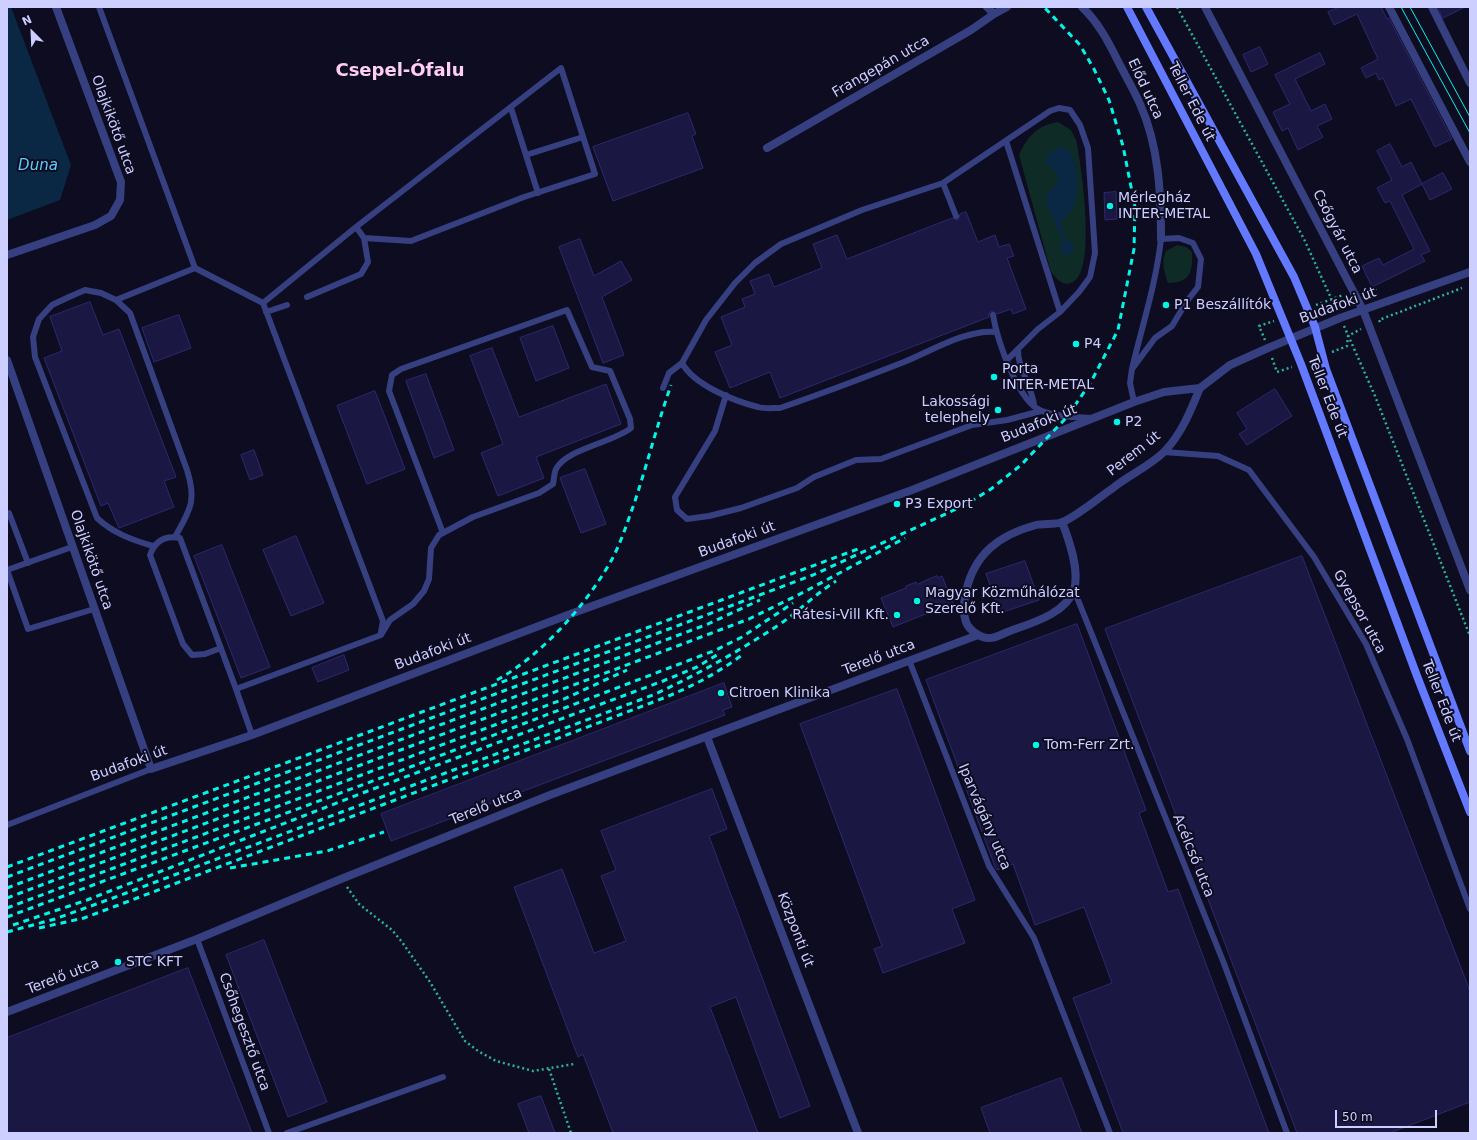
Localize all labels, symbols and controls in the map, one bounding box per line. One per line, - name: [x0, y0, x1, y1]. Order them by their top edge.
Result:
- north arrow: [12, 12, 52, 52]
- text: N: [20, 13, 34, 28]
- street label: Frangepán utca: [830, 32, 932, 102]
- street label: Előd utca: [1124, 56, 1166, 122]
- district label: Csepel-Ófalu: [335, 60, 465, 82]
- street label: Teller Ede út: [1164, 60, 1218, 144]
- street label: Olajkikötő utca: [87, 73, 139, 177]
- water label: Duna: [18, 157, 58, 175]
- street label: Csőgyár utca: [1309, 187, 1365, 277]
- place label: Mérlegház INTER-METAL: [1118, 190, 1210, 222]
- marker: Mérlegház INTER-METAL: [1105, 201, 1115, 211]
- street label: Budafoki út: [1297, 284, 1379, 328]
- place label: P1 Beszállítók: [1174, 297, 1271, 313]
- marker: P1 Beszállítók: [1161, 300, 1171, 310]
- place label: P4: [1084, 336, 1101, 352]
- marker: P4: [1071, 339, 1081, 349]
- street label: Teller Ede út: [1304, 354, 1350, 440]
- place label: Porta INTER-METAL: [1002, 361, 1094, 394]
- marker: Porta INTER-METAL: [989, 372, 999, 382]
- place label: Lakossági telephely: [922, 394, 990, 426]
- street label: Budafoki út: [999, 401, 1079, 447]
- marker: Lakossági telephely: [993, 405, 1003, 415]
- place label: P2: [1125, 414, 1142, 430]
- marker: P2: [1112, 417, 1122, 427]
- street label: Perem út: [1104, 428, 1164, 480]
- place label: P3 Export: [905, 496, 973, 512]
- marker: P3 Export: [892, 499, 902, 509]
- street label: Olajkikötő utca: [66, 508, 116, 612]
- street label: Budafoki út: [696, 518, 778, 562]
- street label: Gyepsor utca: [1329, 567, 1389, 657]
- place label: Magyar Közműhálózat Szerelő Kft.: [925, 585, 1080, 618]
- marker: Magyar Közműhálózat Szerelő Kft.: [912, 596, 922, 606]
- place label: Rátesi-Vill Kft.: [792, 607, 889, 623]
- marker: Rátesi-Vill Kft.: [892, 610, 902, 620]
- street label: Budafoki út: [393, 630, 473, 674]
- street label: Terelő utca: [840, 636, 918, 680]
- street label: Teller Ede út: [1418, 658, 1464, 744]
- place label: Citroen Klinika: [729, 685, 830, 701]
- marker: Citroen Klinika: [716, 688, 726, 698]
- place label: Tom-Ferr Zrt.: [1044, 737, 1134, 753]
- marker: Tom-Ferr Zrt.: [1031, 740, 1041, 750]
- street label: Budafoki út: [88, 742, 170, 786]
- street label: Iparvágány utca: [954, 761, 1014, 873]
- street label: Terelő utca: [447, 785, 525, 829]
- street label: Acélcső utca: [1169, 812, 1217, 900]
- street label: Központi út: [773, 890, 817, 970]
- place label: STC KFT: [126, 954, 182, 970]
- street label: Terelő utca: [24, 955, 102, 999]
- marker: STC KFT: [113, 957, 123, 967]
- street label: Csőhegesztő utca: [215, 971, 273, 1093]
- scale bar: [1337, 1102, 1439, 1128]
- text: 50 m: [1342, 1110, 1373, 1124]

